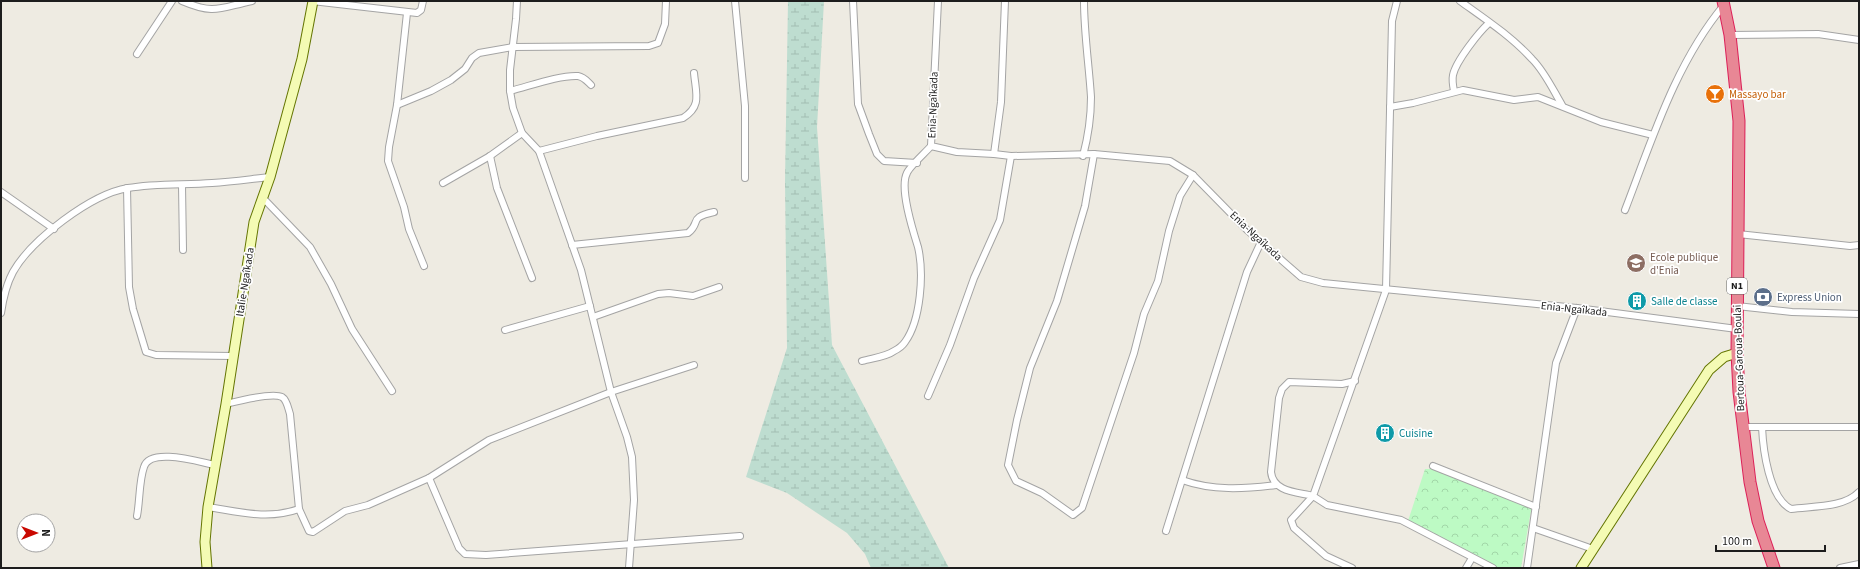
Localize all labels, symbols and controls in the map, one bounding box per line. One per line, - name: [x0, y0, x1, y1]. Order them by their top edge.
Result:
- street label: Enia-Ngaîkada: [924, 71, 942, 139]
- bar icon: Massayo bar: [1704, 83, 1726, 105]
- place label: Massayo bar: [1729, 87, 1786, 102]
- street label: Enia-Ngaîkada: [1226, 208, 1286, 264]
- street label: Italie-Ngaîkada: [232, 246, 258, 318]
- place label: Ecole publique d'Enia: [1650, 250, 1719, 278]
- school or university icon: Ecole publique d'Enia: [1625, 252, 1647, 274]
- road number: N1: [1727, 278, 1747, 294]
- bank icon: Express Union: [1752, 286, 1774, 308]
- building icon: Salle de classe: [1626, 290, 1648, 312]
- place label: Express Union: [1777, 290, 1842, 305]
- place label: Salle de classe: [1651, 294, 1718, 309]
- street label: Enia-Ngaîkada: [1540, 298, 1608, 320]
- street label: Bertoua-Garoua-Boulai: [1730, 304, 1748, 412]
- building icon: Cuisine: [1374, 422, 1396, 444]
- place label: Cuisine: [1399, 426, 1433, 441]
- north arrow: [16, 513, 56, 553]
- scale bar: [1716, 527, 1825, 553]
- text: N: [38, 529, 53, 537]
- text: 100 m: [1722, 533, 1752, 550]

